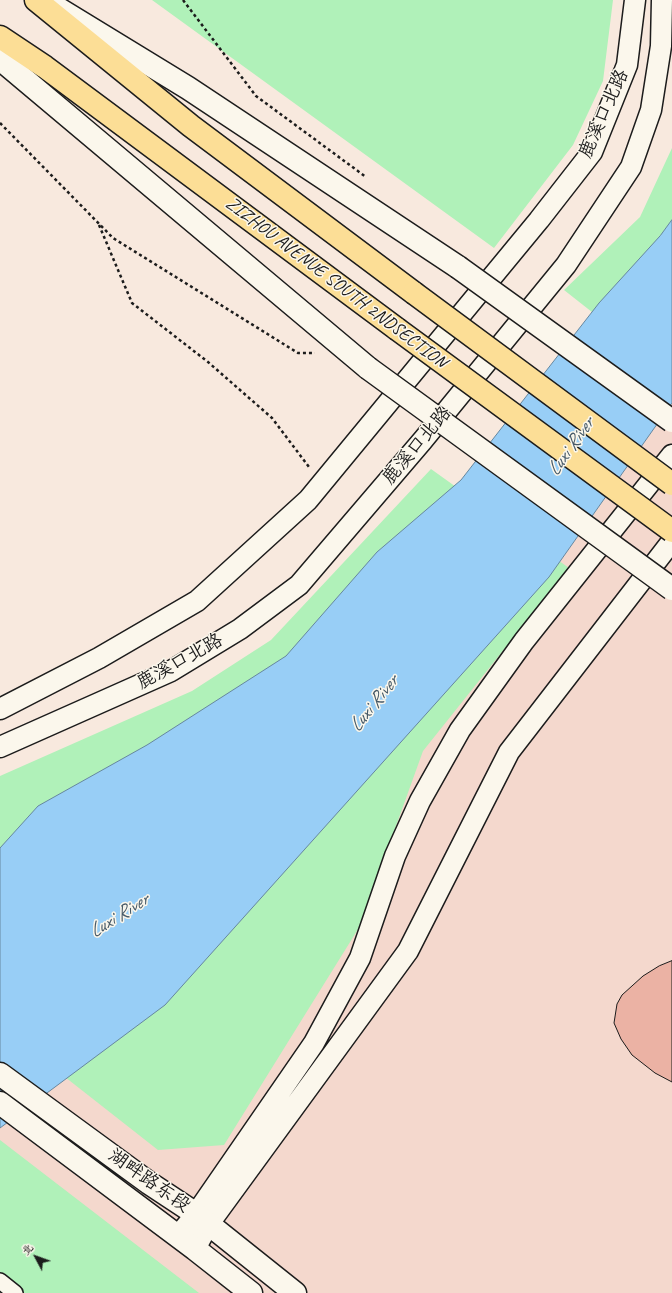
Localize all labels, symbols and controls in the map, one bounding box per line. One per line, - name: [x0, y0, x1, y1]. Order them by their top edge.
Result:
- street label: 鹿溪口北路: [574, 66, 634, 162]
- street label: ZIZHOU AVENUE SOUTH 2NDSECTION: [221, 192, 451, 374]
- street label: 鹿溪口北路: [378, 402, 456, 490]
- water label: Luxi River: [542, 413, 600, 481]
- street label: 鹿溪口北路: [133, 629, 227, 695]
- water label: Luxi River: [344, 671, 404, 737]
- water label: Luxi River: [85, 888, 153, 944]
- street label: 湖畔路东段: [104, 1144, 194, 1218]
- north arrow: [16, 1237, 56, 1277]
- text: 北: [18, 1240, 36, 1258]

